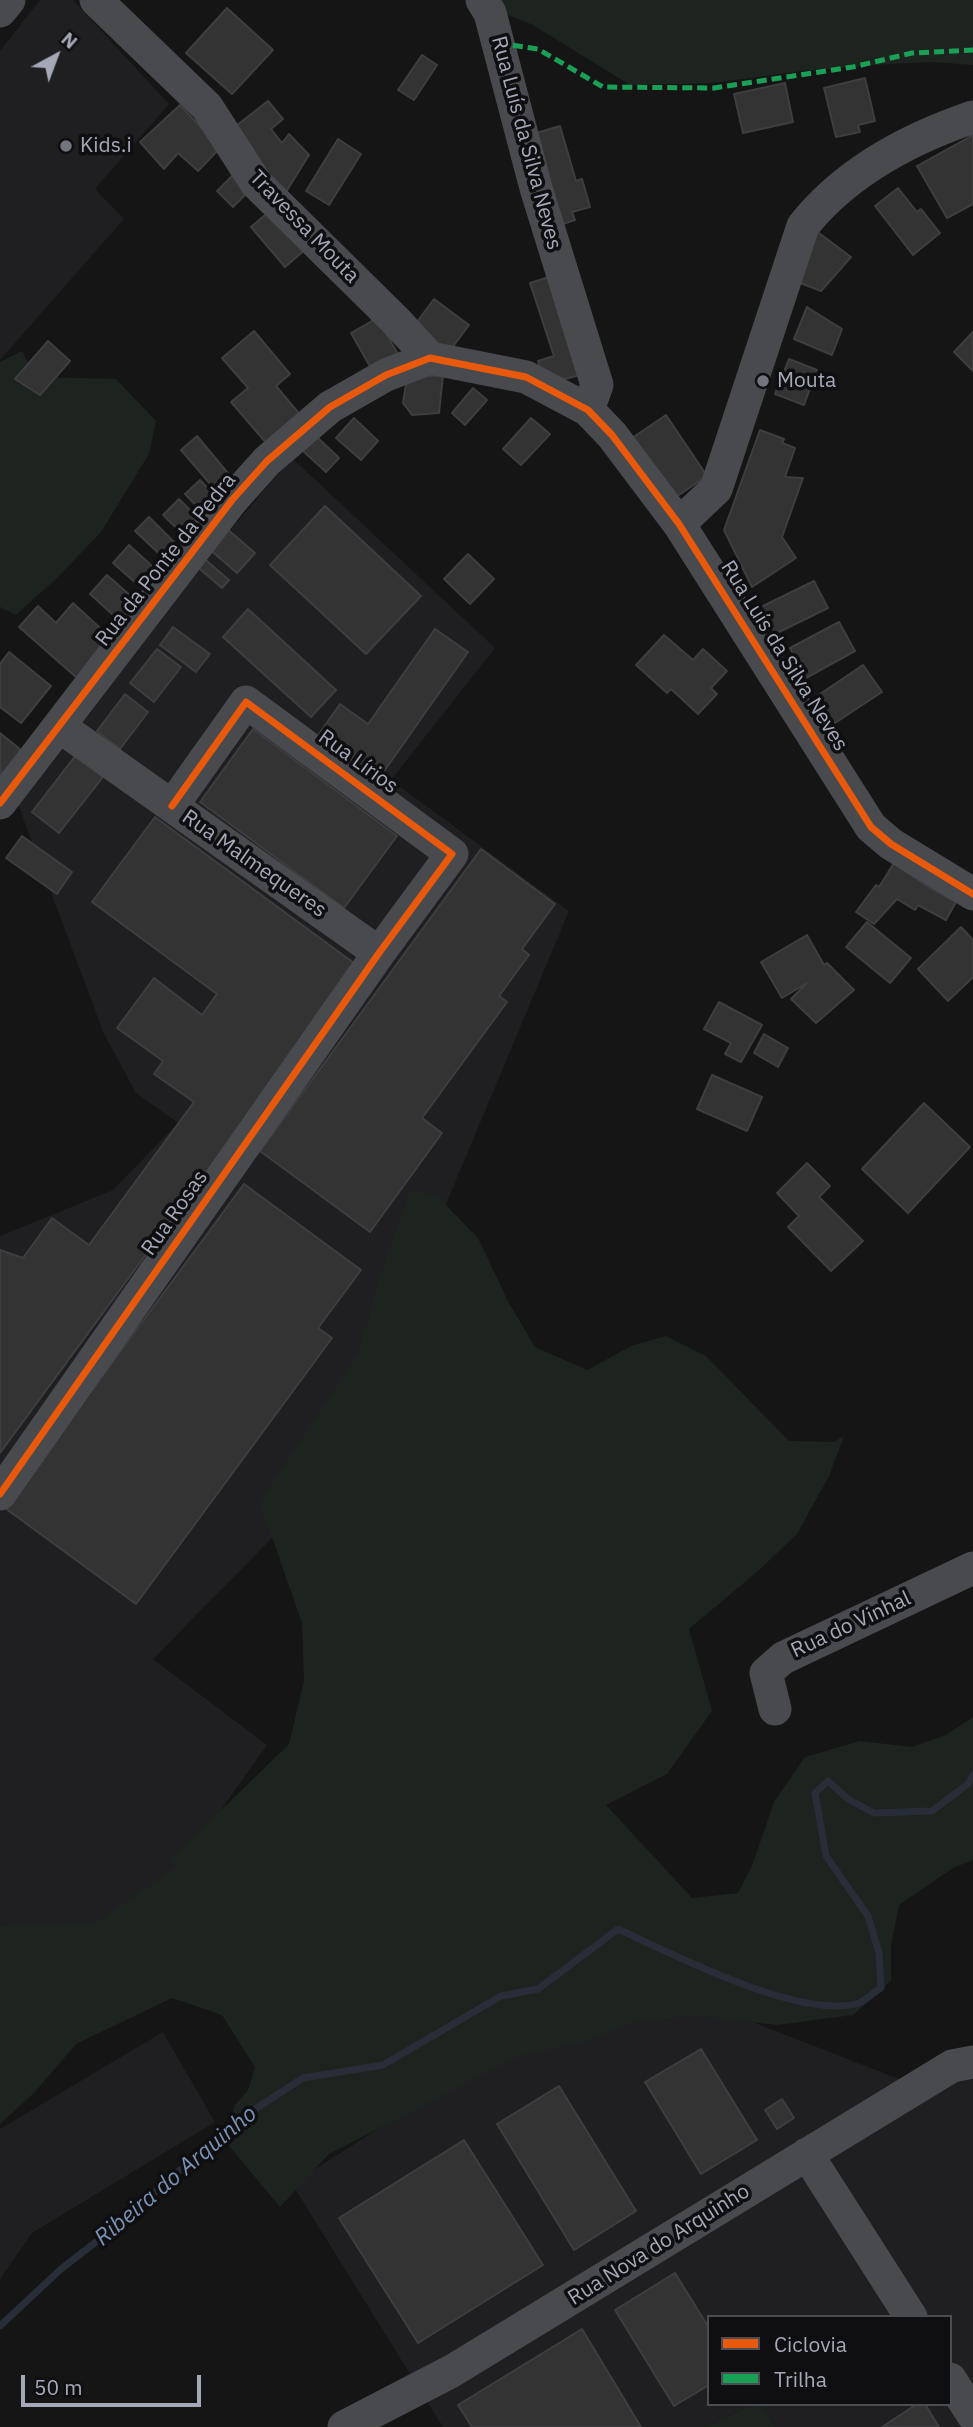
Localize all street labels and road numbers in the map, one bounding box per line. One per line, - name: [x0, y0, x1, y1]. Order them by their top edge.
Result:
- street label: Rua Luís da Silva Neves: [485, 34, 567, 252]
- street label: Travessa Mouta: [244, 165, 364, 289]
- street label: Rua da Ponte da Pedra: [91, 468, 241, 652]
- street label: Rua Luís da Silva Neves: [715, 556, 853, 756]
- street label: Rua Lírios: [313, 725, 403, 799]
- street label: Rua Malmequeres: [177, 805, 331, 923]
- street label: Rua Rosas: [137, 1166, 213, 1260]
- street label: Rua do Vinhal: [787, 1586, 915, 1664]
- street label: Rua Nova do Arquinho: [564, 2179, 754, 2311]

